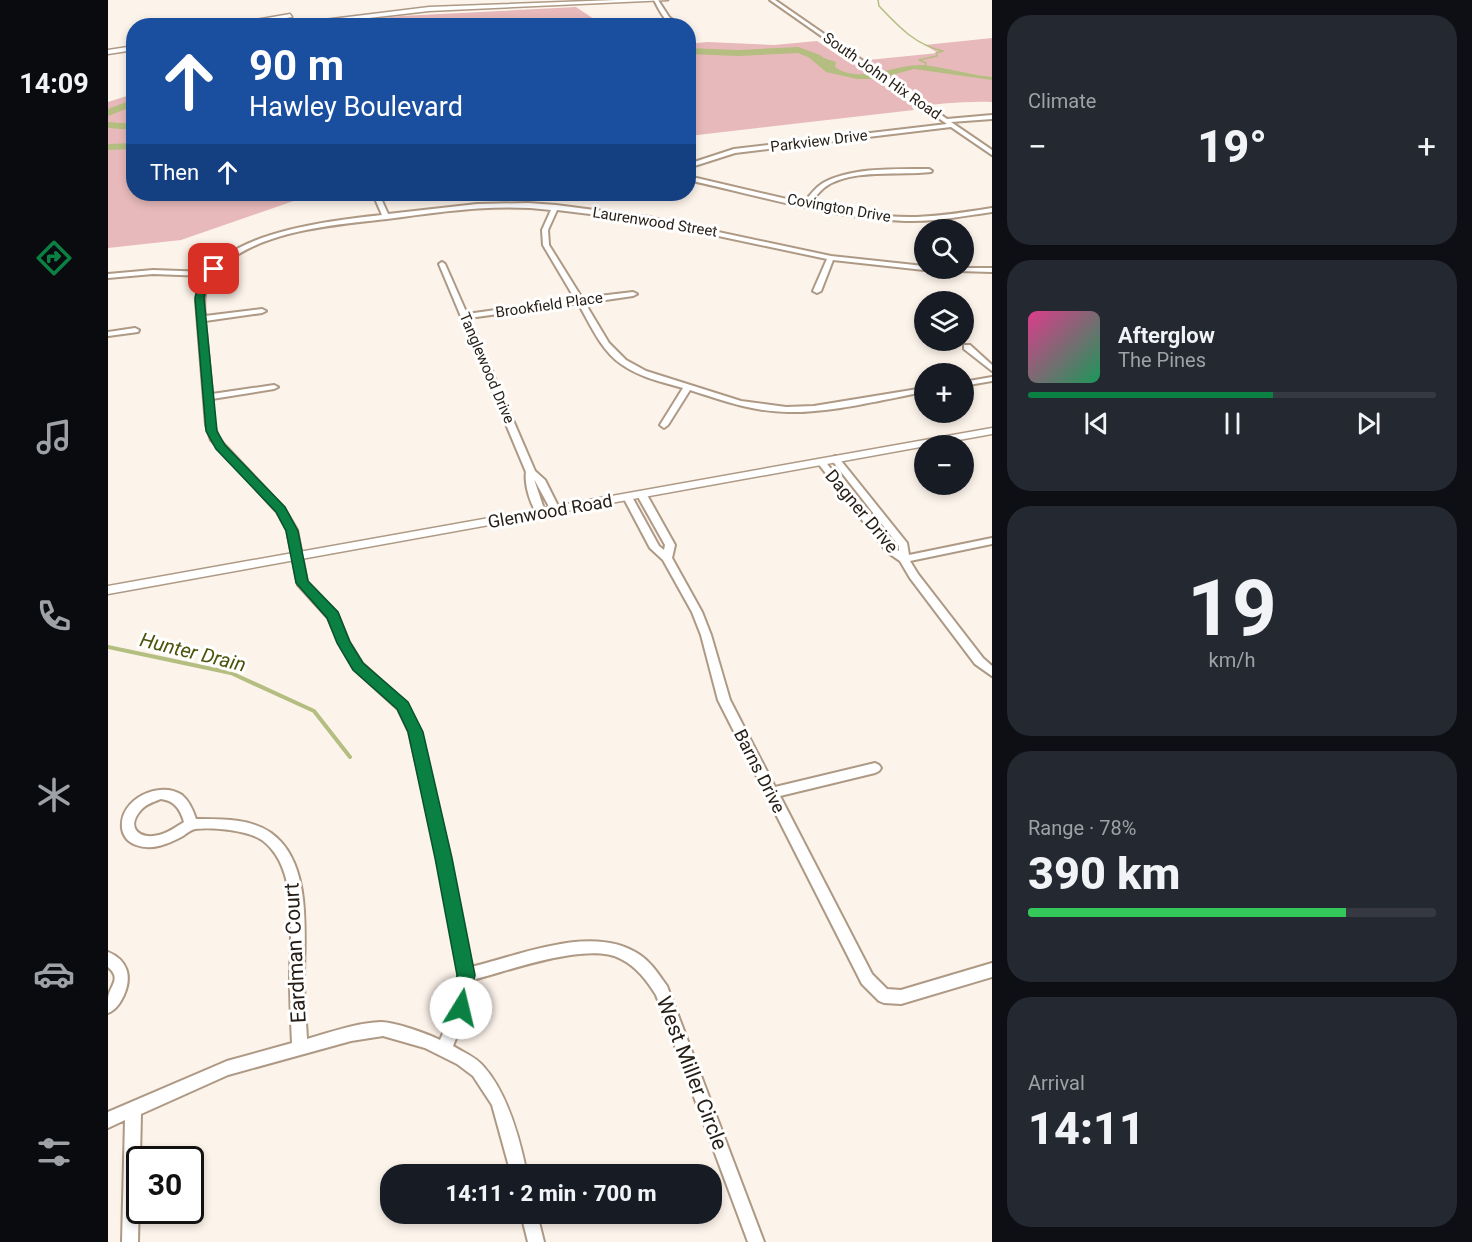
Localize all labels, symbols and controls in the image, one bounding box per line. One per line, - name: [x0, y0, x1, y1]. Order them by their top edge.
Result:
- street label: South John Hix Road: [820, 29, 944, 123]
- text: 90 m: [249, 41, 344, 90]
- icon: ahead: [150, 42, 228, 120]
- text: 14:09: [19, 68, 89, 100]
- text: Climate: [1028, 89, 1096, 113]
- text: Hawley Boulevard: [249, 91, 463, 123]
- text: 19°: [1197, 120, 1267, 173]
- street label: Parkview Drive: [769, 126, 869, 156]
- text: −: [1028, 127, 1047, 166]
- text: +: [1417, 127, 1436, 166]
- icon: ahead: [211, 156, 244, 189]
- text: Then: [150, 160, 199, 185]
- street label: Covington Drive: [786, 190, 892, 226]
- street label: Laurenwood Street: [591, 203, 719, 241]
- map controls: [914, 219, 974, 495]
- button: search: [914, 219, 974, 279]
- icon: directions: [33, 237, 75, 279]
- pin: [188, 243, 239, 294]
- icon: arrive: [197, 252, 230, 285]
- street label: Brookfield Place: [494, 289, 604, 321]
- button: layers: [914, 291, 974, 351]
- street label: Tanglewood Drive: [455, 310, 519, 426]
- text: Afterglow: [1118, 323, 1215, 348]
- text: The Pines: [1118, 348, 1206, 372]
- button: +: [914, 363, 974, 423]
- icon: previous: [1080, 407, 1113, 440]
- icon: pause: [1216, 407, 1249, 440]
- icon: next: [1352, 407, 1385, 440]
- icon: music: [33, 416, 75, 458]
- button: −: [914, 435, 974, 495]
- street label: Dagner Drive: [821, 465, 903, 557]
- street label: Glenwood Road: [486, 490, 614, 532]
- text: 19: [1187, 563, 1277, 654]
- icon: phone: [33, 595, 75, 637]
- water label: Hunter Drain: [138, 627, 248, 677]
- text: km/h: [1209, 648, 1255, 672]
- street label: Barns Drive: [730, 726, 790, 816]
- icon: climate: [33, 774, 75, 816]
- text: Range · 78%: [1028, 816, 1136, 840]
- text: 390 km: [1028, 847, 1180, 900]
- street label: Eardman Court: [279, 882, 311, 1024]
- icon: car: [33, 953, 75, 995]
- position arrow: [429, 976, 493, 1040]
- street label: West Miller Circle: [652, 993, 732, 1153]
- text: Arrival: [1028, 1071, 1085, 1095]
- text: 14:11: [1028, 1102, 1145, 1155]
- icon: filters: [33, 1131, 75, 1173]
- speed limit sign: 30: [126, 1146, 204, 1224]
- text: 14:11 · 2 min · 700 m: [446, 1181, 656, 1206]

